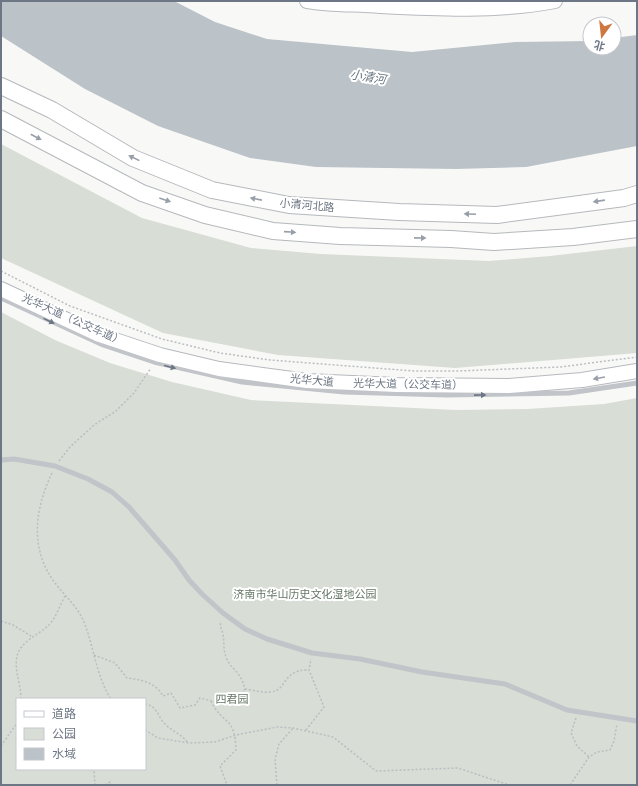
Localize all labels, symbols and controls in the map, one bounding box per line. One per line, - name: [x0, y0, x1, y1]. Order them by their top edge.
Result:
- north arrow: [582, 16, 622, 56]
- text: 北: [592, 38, 606, 54]
- water label: 小清河: [349, 66, 389, 87]
- one-way arrow: [30, 134, 41, 140]
- one-way arrow: [128, 155, 140, 161]
- one-way arrow: [250, 196, 263, 202]
- street label: 小清河北路: [279, 196, 335, 213]
- one-way arrow: [159, 198, 171, 204]
- one-way arrow: [593, 198, 605, 204]
- one-way arrow: [463, 211, 476, 217]
- one-way arrow: [284, 229, 296, 235]
- one-way arrow: [414, 235, 427, 241]
- street label: 光华大道（公交车道）: [20, 290, 126, 347]
- one-way arrow: [43, 317, 55, 324]
- one-way arrow: [164, 364, 177, 370]
- street label: 光华大道: [290, 371, 335, 388]
- one-way arrow: [592, 375, 605, 381]
- street label: 光华大道（公交车道）: [353, 376, 463, 391]
- one-way arrow: [474, 392, 487, 398]
- park label: 济南市华山历史文化湿地公园: [234, 587, 377, 600]
- park label: 四君园: [216, 692, 249, 705]
- legend: [16, 698, 146, 770]
- text: 道路: [52, 706, 76, 721]
- text: 公园: [52, 726, 76, 741]
- text: 水域: [52, 746, 76, 761]

